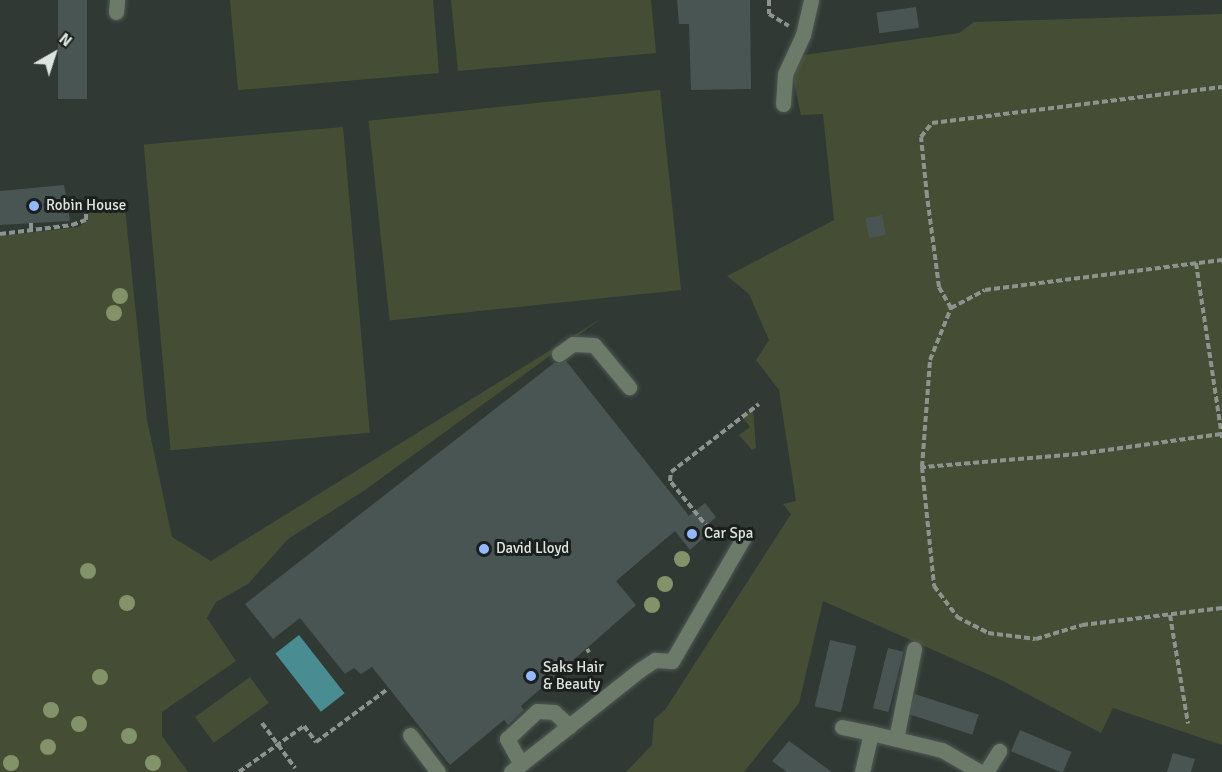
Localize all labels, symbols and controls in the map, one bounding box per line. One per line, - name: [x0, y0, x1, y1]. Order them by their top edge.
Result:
- north arrow: [24, 24, 84, 84]
- text: N: [55, 29, 76, 51]
- place label: Robin House: [46, 197, 126, 215]
- marker: Robin House: [27, 199, 41, 213]
- place label: Car Spa: [704, 525, 753, 543]
- marker: Car Spa: [685, 527, 699, 541]
- place label: David Lloyd: [496, 540, 569, 558]
- marker: David Lloyd: [477, 542, 491, 556]
- place label: Saks Hair & Beauty: [543, 658, 604, 693]
- marker: Saks Hair & Beauty: [524, 669, 538, 683]

